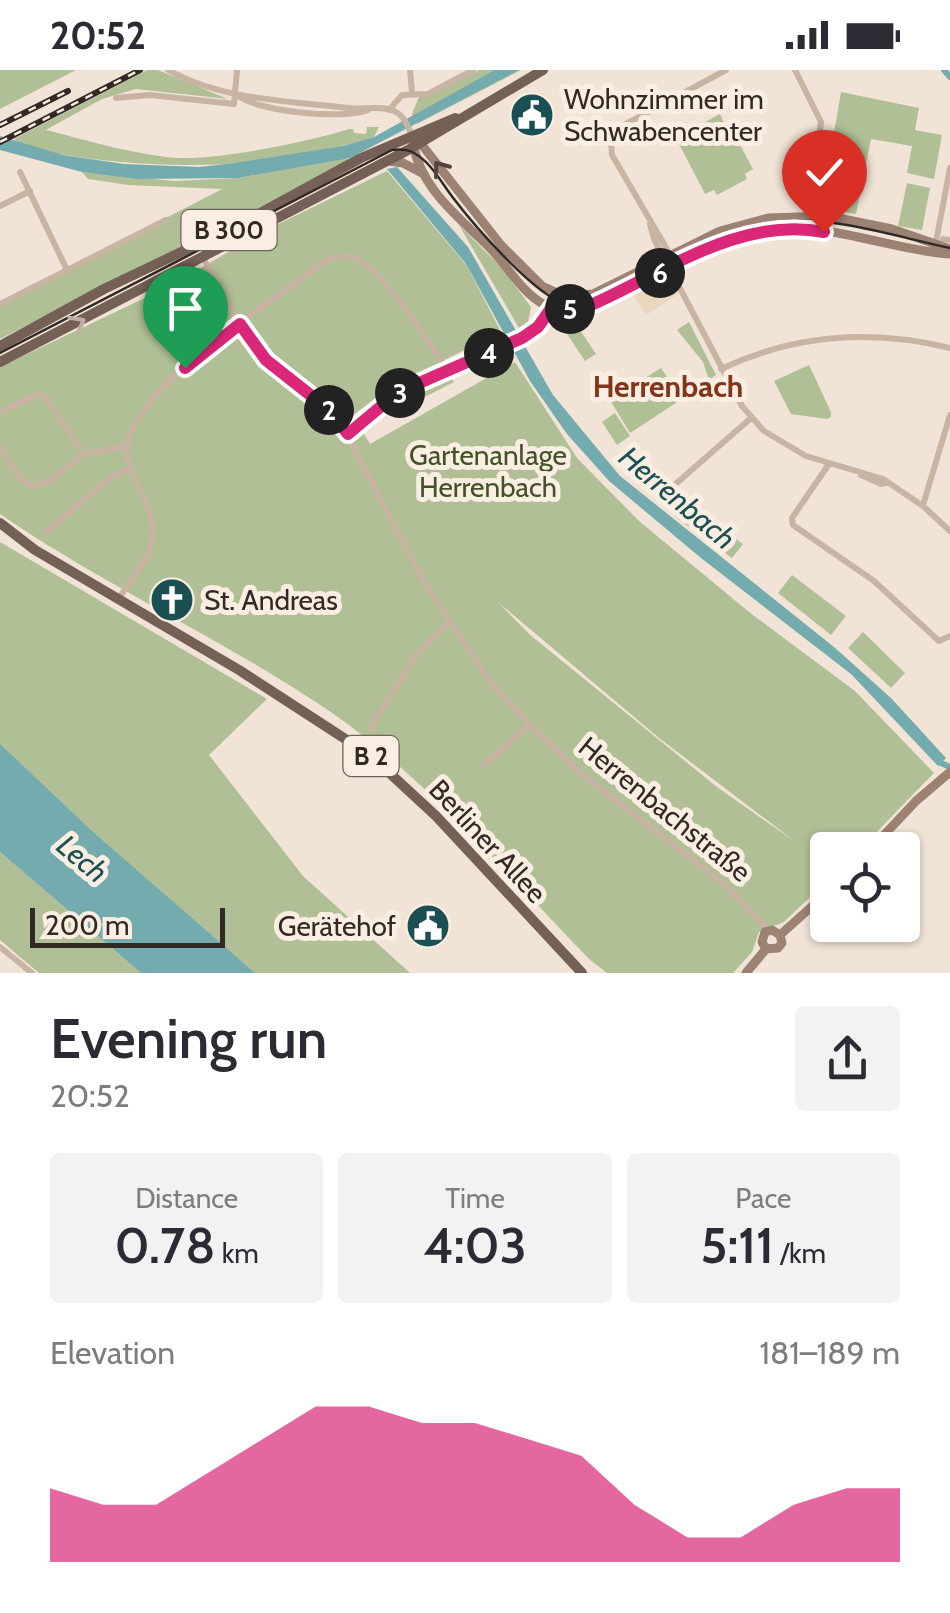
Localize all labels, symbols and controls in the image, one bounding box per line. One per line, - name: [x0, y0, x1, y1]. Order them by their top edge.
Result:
- text: 20:52: [50, 12, 146, 59]
- place label: Wohnzimmer im Schwabencenter: [564, 82, 764, 148]
- public building icon: Wohnzimmer im Schwabencenter: [509, 92, 555, 138]
- pin: [782, 130, 867, 233]
- icon: check: [797, 145, 852, 200]
- one-way arrow: [435, 161, 452, 179]
- road number: B 300: [182, 210, 276, 250]
- pin: 6: [635, 248, 685, 298]
- text: 6: [652, 256, 668, 290]
- pin: [143, 266, 228, 369]
- icon: arrive: [158, 281, 213, 336]
- pin: 5: [545, 284, 595, 334]
- text: 5: [562, 292, 578, 326]
- one-way arrow: [67, 315, 85, 335]
- pin: 4: [464, 328, 514, 378]
- text: 4: [480, 336, 498, 370]
- pin: 3: [375, 368, 425, 418]
- district label: Herrenbach: [593, 368, 743, 405]
- text: 3: [392, 376, 408, 410]
- pin: 2: [304, 385, 354, 435]
- text: 2: [322, 393, 336, 427]
- park label: Gartenanlage Herrenbach: [409, 438, 567, 504]
- water label: Herrenbach: [612, 438, 743, 557]
- church icon: St. Andreas: [149, 577, 195, 623]
- place label: St. Andreas: [204, 583, 338, 617]
- street label: Herrenbachstraße: [572, 729, 758, 889]
- road number: B 2: [344, 736, 398, 776]
- street label: Berliner Allee: [422, 772, 554, 910]
- water label: Lech: [49, 827, 115, 890]
- map controls: [810, 832, 920, 942]
- button: locate: [810, 832, 920, 942]
- scale bar: [30, 903, 225, 948]
- public building icon: Gerätehof: [405, 903, 451, 949]
- text: 200 m: [45, 908, 130, 942]
- place label: Gerätehof: [278, 909, 396, 943]
- text: Evening run: [50, 1005, 327, 1072]
- button: share: [795, 1006, 900, 1111]
- text: 20:52: [50, 1076, 130, 1115]
- text: Distance: [135, 1181, 238, 1215]
- text: Time: [445, 1181, 505, 1215]
- text: Pace: [735, 1181, 791, 1215]
- text: 0.78: [114, 1215, 215, 1276]
- text: 4:03: [423, 1215, 527, 1276]
- text: 5:11: [701, 1215, 774, 1276]
- text: km: [215, 1236, 259, 1270]
- text: /km: [774, 1236, 826, 1270]
- text: Elevation: [50, 1333, 175, 1372]
- text: 181–189 m: [760, 1333, 900, 1372]

